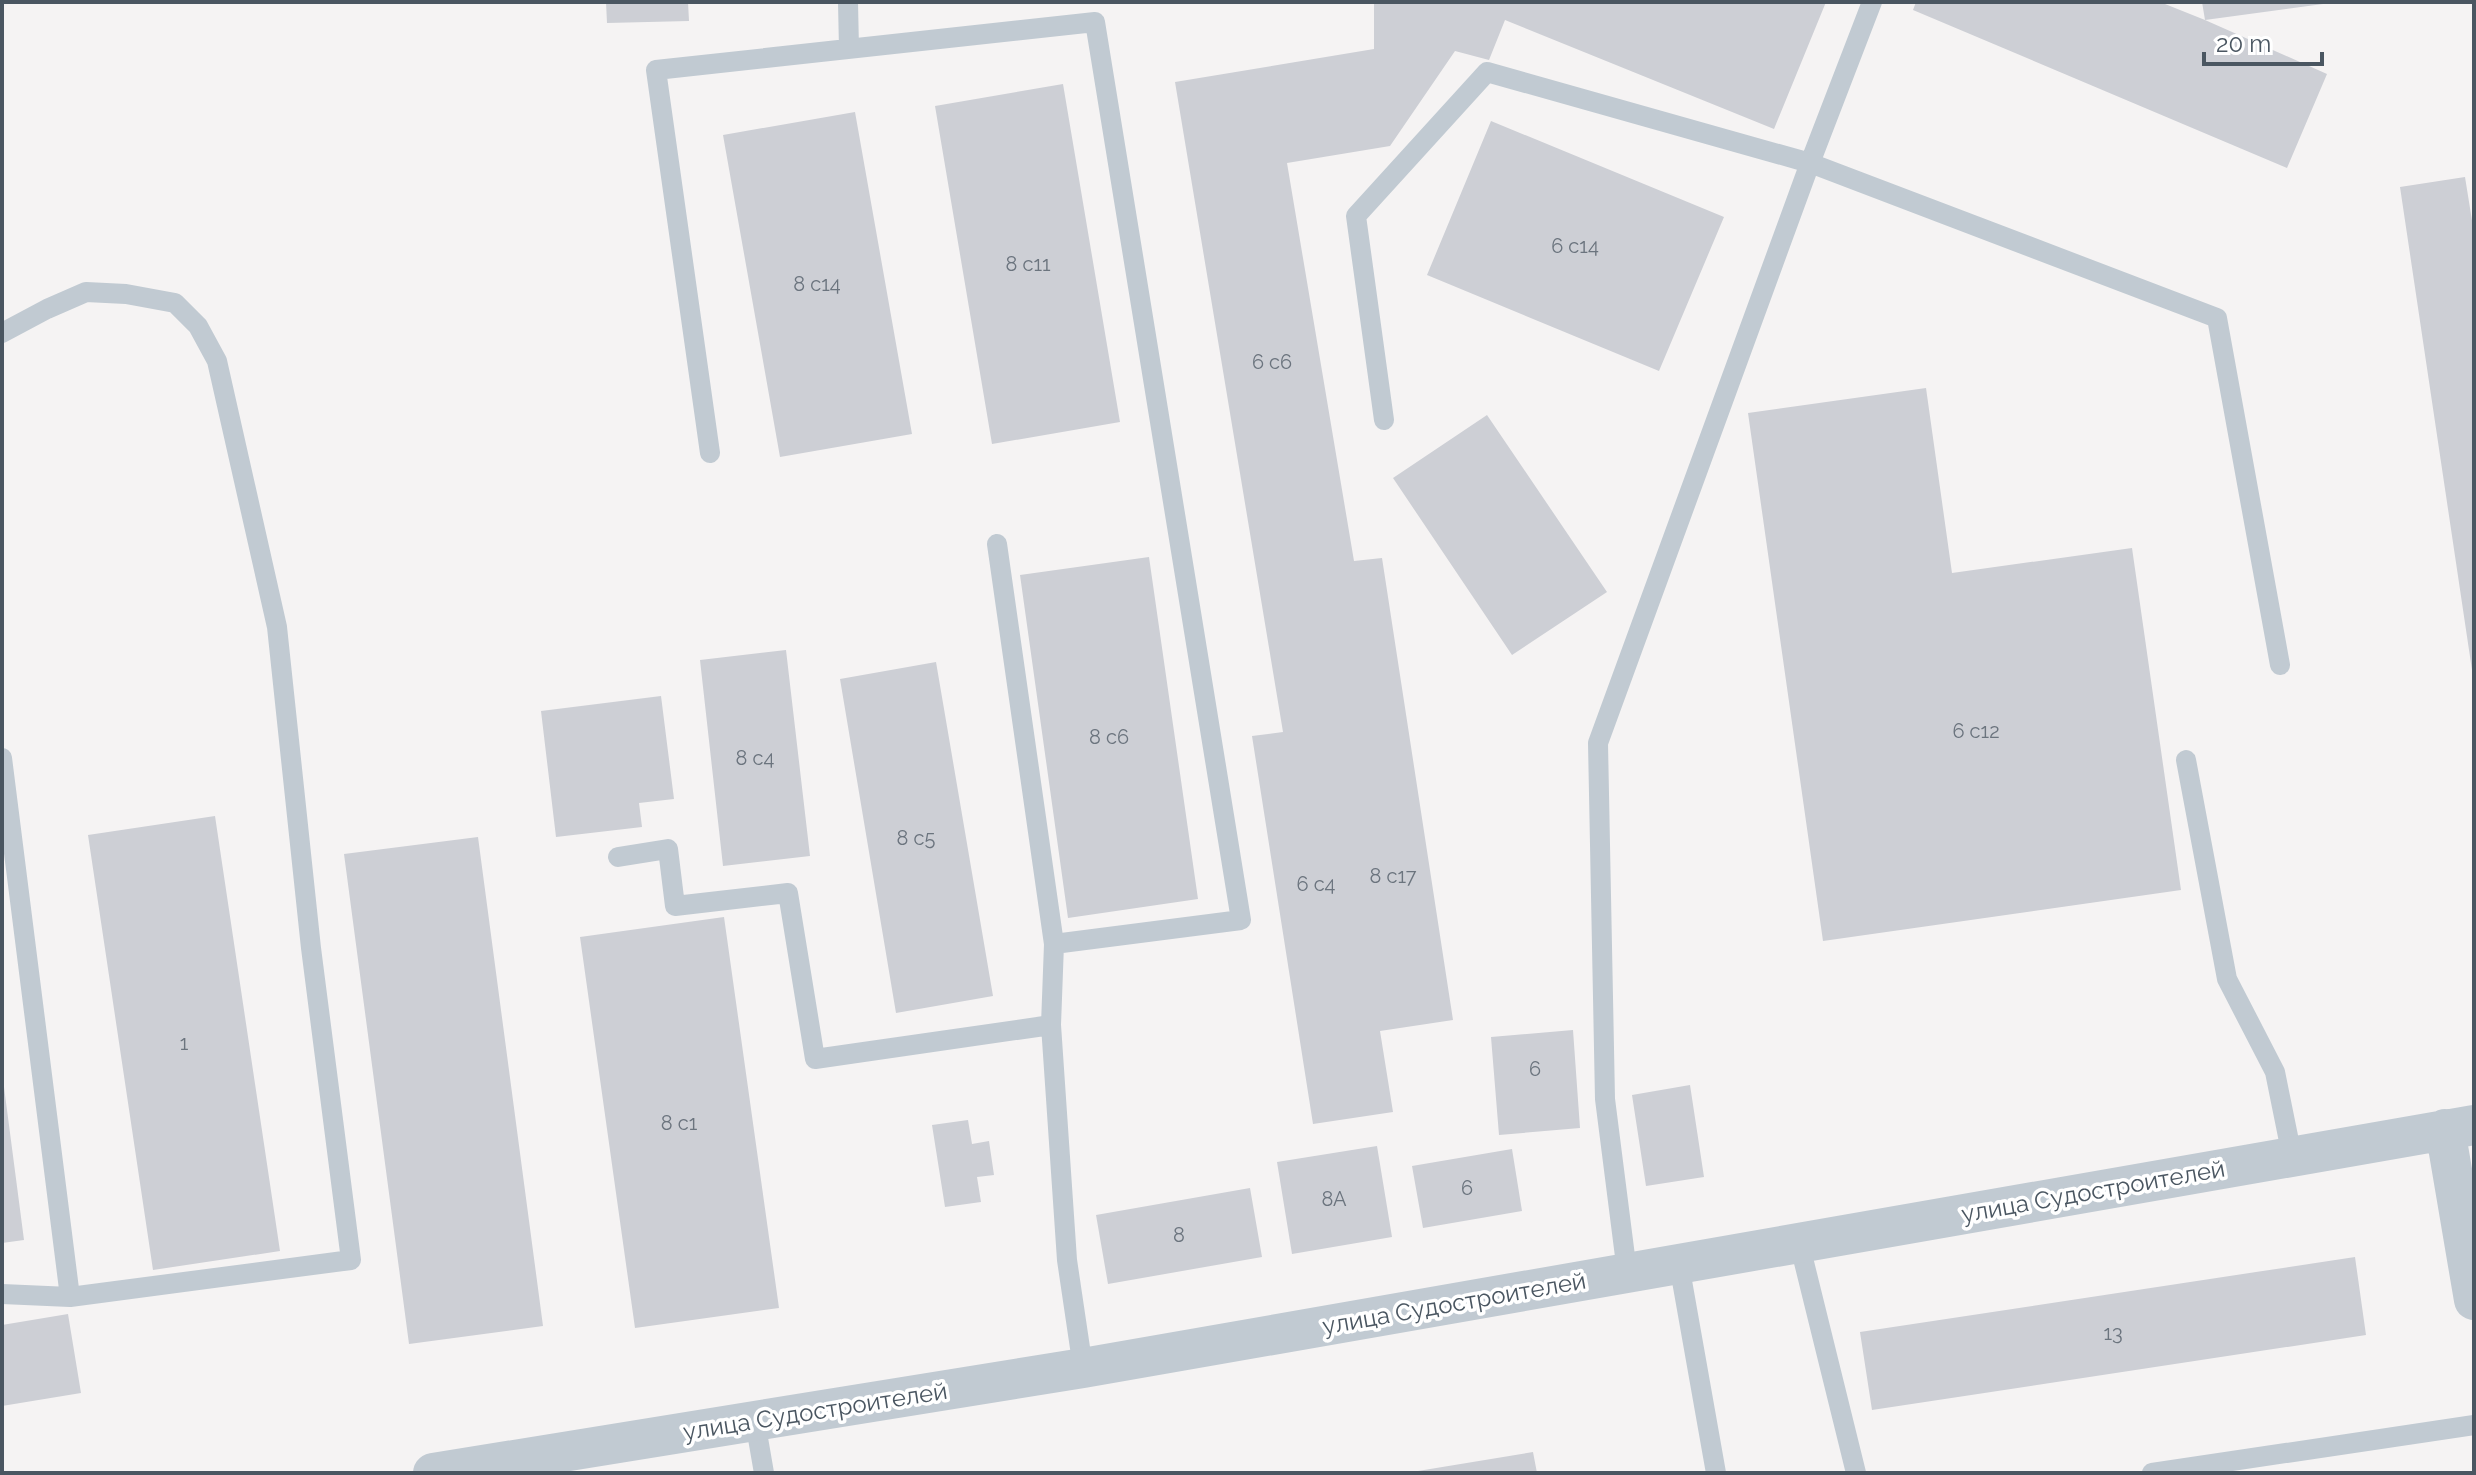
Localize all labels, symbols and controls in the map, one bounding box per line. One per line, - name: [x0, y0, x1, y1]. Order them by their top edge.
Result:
- scale bar: [2204, 16, 2322, 66]
- text: 20 m: [2216, 29, 2271, 58]
- house number: 6 с14: [1551, 234, 1599, 258]
- house number: 8 с11: [1005, 252, 1051, 276]
- house number: 8 с14: [793, 272, 841, 296]
- house number: 6 с6: [1252, 350, 1292, 374]
- house number: 6 с12: [1952, 719, 2000, 743]
- house number: 8 с6: [1089, 725, 1129, 749]
- house number: 8 с4: [736, 746, 775, 770]
- house number: 8 с5: [897, 826, 936, 850]
- house number: 8 с17: [1369, 864, 1417, 888]
- house number: 6 с4: [1296, 872, 1336, 896]
- house number: 1: [180, 1031, 189, 1055]
- house number: 6: [1529, 1057, 1541, 1081]
- house number: 8 с1: [661, 1111, 698, 1135]
- street label: улица Судостроителей: [1959, 1154, 2227, 1228]
- house number: 6: [1461, 1176, 1473, 1200]
- house number: 8А: [1321, 1187, 1347, 1211]
- house number: 8: [1173, 1223, 1185, 1247]
- street label: улица Судостроителей: [1320, 1266, 1588, 1340]
- house number: 13: [2103, 1321, 2123, 1345]
- street label: улица Судостроителей: [681, 1376, 949, 1446]

